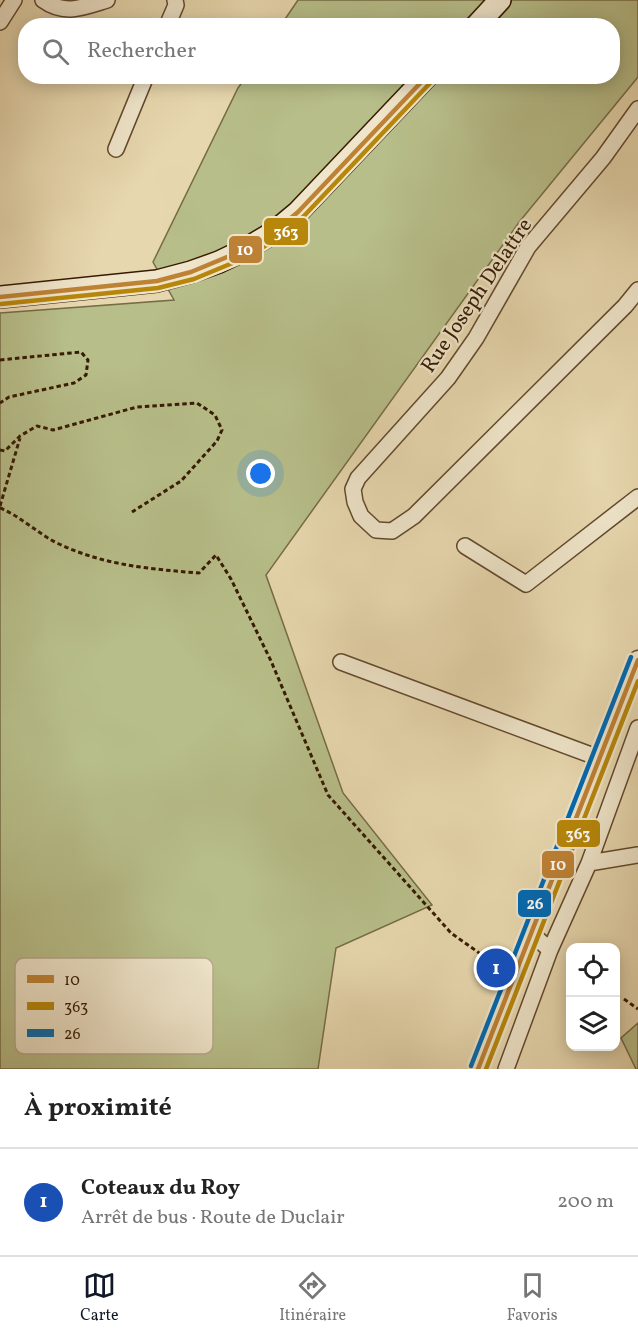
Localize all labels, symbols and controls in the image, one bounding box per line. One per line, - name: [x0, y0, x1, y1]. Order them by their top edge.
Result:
- search box: [18, 18, 620, 84]
- icon: search: [39, 35, 72, 68]
- text: Rechercher: [87, 36, 196, 67]
- street label: Rue Joseph Delattre: [415, 213, 540, 379]
- line badge: 363: [263, 217, 309, 246]
- text: 363: [273, 222, 299, 244]
- line badge: 10: [228, 235, 263, 264]
- text: 10: [237, 240, 253, 262]
- your location: [246, 459, 275, 488]
- line badge: 363: [556, 819, 601, 848]
- text: 363: [565, 824, 591, 846]
- line badge: 10: [541, 850, 575, 879]
- text: 10: [550, 855, 566, 877]
- line badge: 26: [517, 889, 552, 918]
- text: 26: [526, 894, 544, 916]
- map controls: [566, 943, 620, 1051]
- button: locate: [566, 943, 620, 997]
- pin: 1: [476, 946, 516, 990]
- legend: [15, 958, 213, 1054]
- text: 10: [64, 970, 80, 992]
- text: 363: [64, 997, 88, 1019]
- button: layers: [566, 997, 620, 1051]
- text: 26: [64, 1024, 81, 1046]
- text: À proximité: [24, 1090, 172, 1126]
- text: Coteaux du Roy: [81, 1173, 240, 1204]
- text: 1: [39, 1188, 48, 1216]
- text: 200 m: [557, 1188, 614, 1216]
- text: Arrêt de bus · Route de Duclair: [81, 1204, 345, 1232]
- tab: Carte: [80, 1269, 119, 1327]
- tab: Itinéraire: [279, 1269, 346, 1327]
- tab: Favoris: [507, 1269, 558, 1327]

